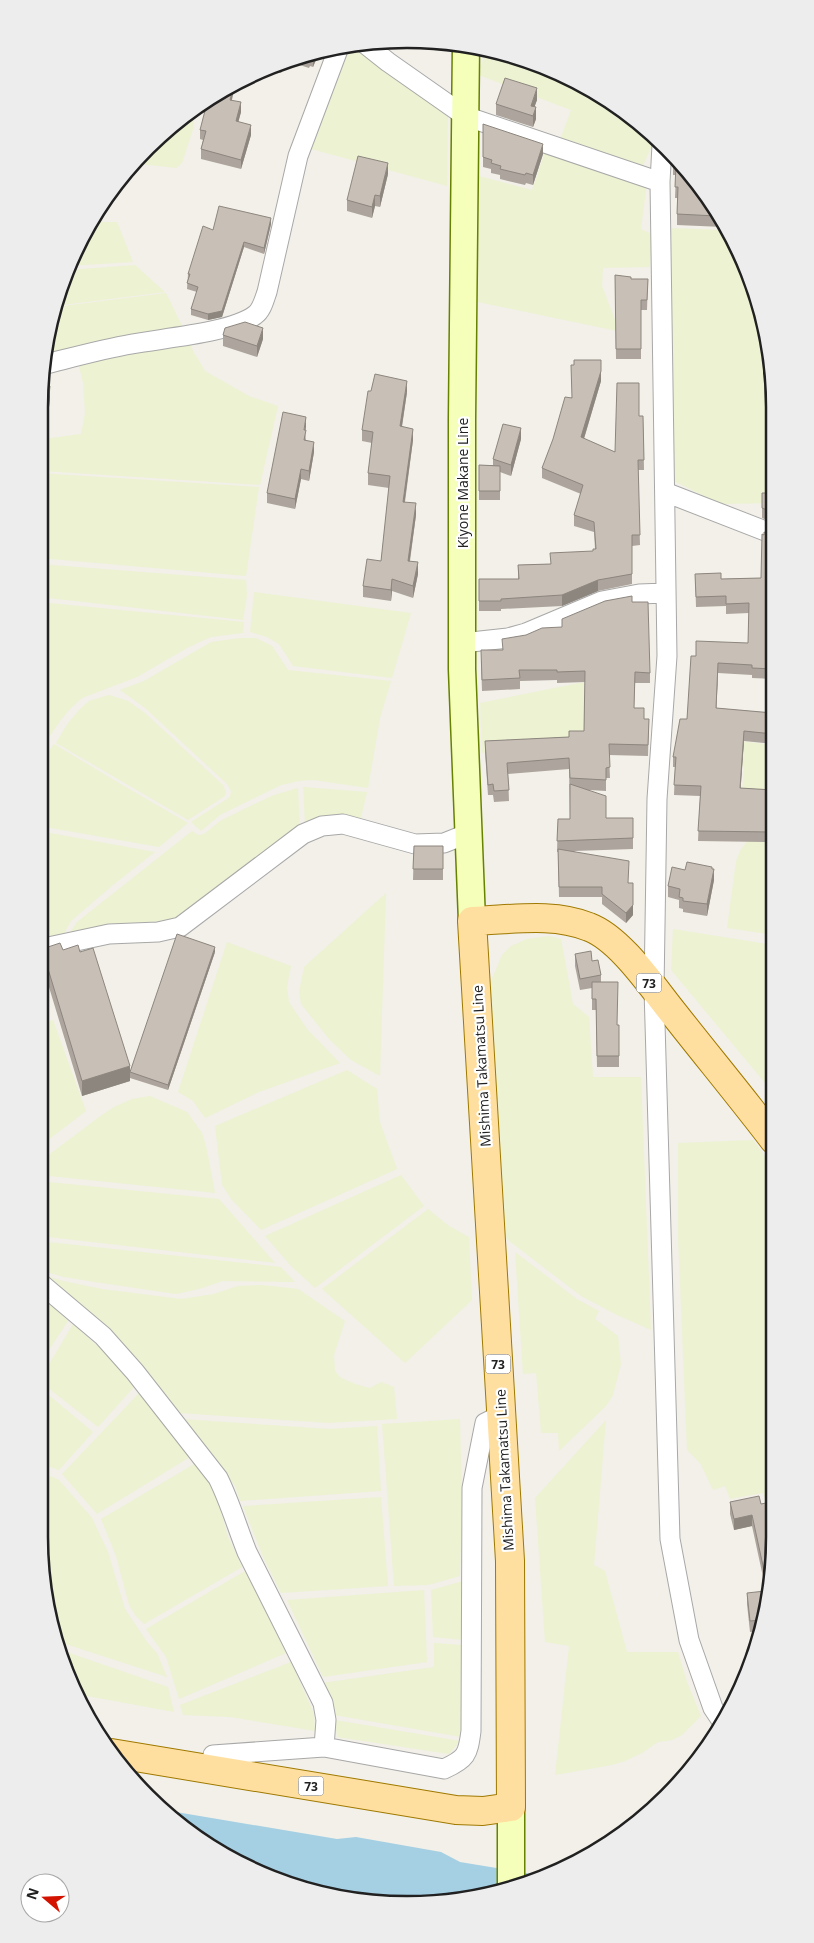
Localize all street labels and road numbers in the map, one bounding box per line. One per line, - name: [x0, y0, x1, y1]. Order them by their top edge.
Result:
- street label: Kiyone Makane Line: [453, 418, 472, 548]
- road number: 73: [636, 974, 662, 992]
- street label: Mishima Takamatsu Line: [467, 985, 495, 1147]
- road number: 73: [486, 1355, 510, 1374]
- street label: Mishima Takamatsu Line: [490, 1389, 518, 1551]
- road number: 73: [298, 1776, 324, 1795]

